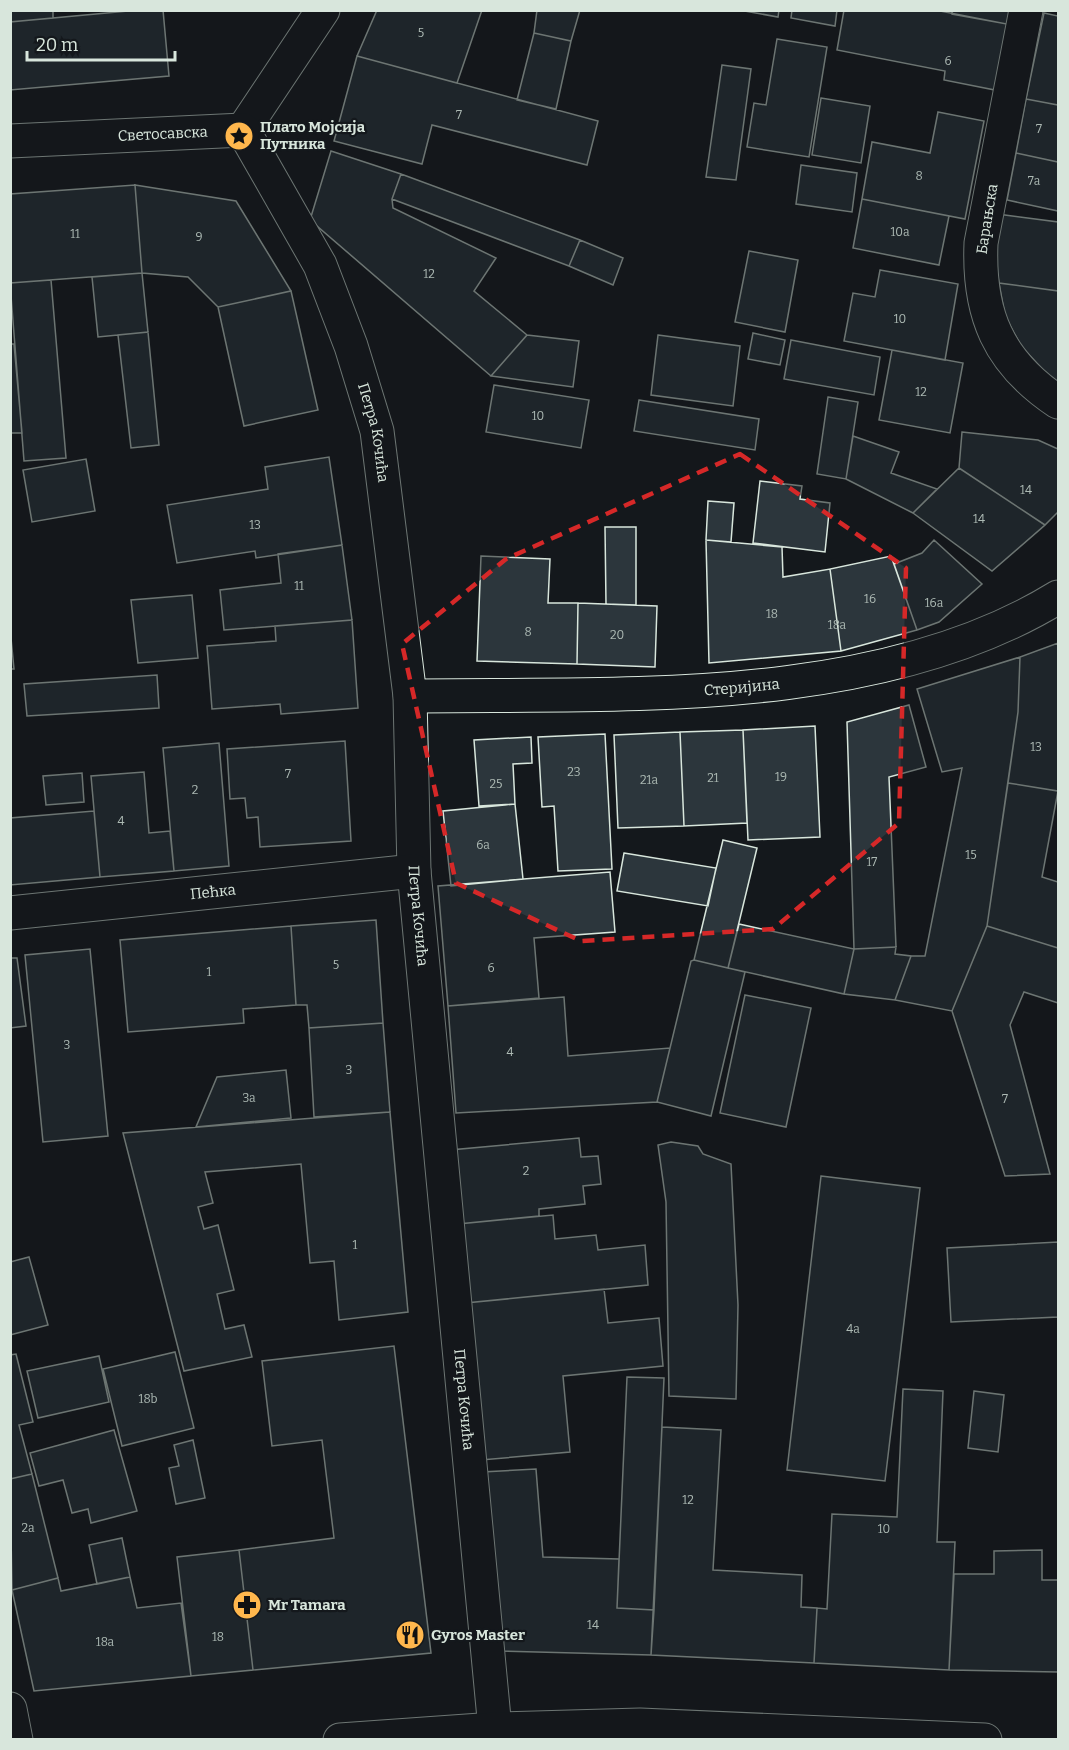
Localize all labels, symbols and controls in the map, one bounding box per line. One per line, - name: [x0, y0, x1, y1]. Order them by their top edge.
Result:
- scale bar: [27, 24, 176, 62]
- house number: 5: [418, 26, 424, 40]
- text: 20 m: [36, 34, 78, 56]
- house number: 6: [944, 54, 952, 68]
- house number: 7: [456, 108, 462, 122]
- place label: Плато Мојсија Путника: [260, 118, 366, 153]
- place icon: Плато Мојсија Путника: [223, 120, 255, 152]
- house number: 7: [1036, 122, 1042, 136]
- street label: Светосавска: [117, 123, 208, 145]
- house number: 8: [915, 169, 923, 183]
- house number: 7a: [1028, 174, 1041, 188]
- street label: Барањска: [973, 183, 1001, 255]
- house number: 10a: [890, 225, 910, 239]
- house number: 11: [70, 227, 80, 241]
- house number: 9: [195, 230, 203, 244]
- house number: 12: [423, 267, 435, 281]
- house number: 10: [894, 312, 906, 326]
- street label: Петра Кочића: [354, 381, 392, 484]
- house number: 12: [915, 385, 927, 399]
- house number: 10: [532, 409, 544, 423]
- house number: 14: [1020, 483, 1032, 497]
- house number: 14: [973, 512, 985, 526]
- house number: 13: [249, 518, 261, 532]
- house number: 11: [294, 579, 304, 593]
- house number: 16: [864, 592, 876, 606]
- house number: 16a: [925, 596, 944, 610]
- house number: 18: [766, 607, 778, 621]
- house number: 18a: [828, 618, 847, 632]
- house number: 8: [524, 625, 532, 639]
- house number: 20: [610, 628, 624, 642]
- street label: Стеријина: [703, 675, 781, 699]
- house number: 13: [1030, 740, 1042, 754]
- house number: 23: [567, 765, 581, 779]
- house number: 7: [285, 767, 291, 781]
- house number: 19: [775, 770, 787, 784]
- house number: 21: [707, 771, 719, 785]
- house number: 21a: [640, 773, 658, 787]
- house number: 25: [490, 777, 502, 791]
- house number: 2: [192, 783, 198, 797]
- house number: 4: [117, 814, 125, 828]
- house number: 6a: [476, 838, 490, 852]
- house number: 15: [965, 848, 977, 862]
- house number: 17: [867, 855, 877, 869]
- street label: Петра Кочића: [405, 865, 432, 967]
- street label: Пећка: [189, 881, 237, 903]
- house number: 5: [333, 958, 339, 972]
- house number: 6: [487, 961, 495, 975]
- house number: 1: [207, 965, 212, 979]
- house number: 3: [64, 1038, 71, 1052]
- house number: 4: [506, 1045, 514, 1059]
- house number: 3: [346, 1063, 353, 1077]
- house number: 3a: [242, 1091, 256, 1105]
- house number: 7: [1002, 1092, 1008, 1106]
- house number: 2: [523, 1164, 529, 1178]
- house number: 1: [353, 1238, 358, 1252]
- house number: 4a: [846, 1322, 860, 1336]
- street label: Петра Кочића: [450, 1348, 478, 1451]
- house number: 18b: [139, 1392, 157, 1406]
- house number: 12: [682, 1493, 694, 1507]
- house number: 2a: [21, 1521, 35, 1535]
- house number: 10: [878, 1522, 890, 1536]
- pharmacy icon: Mr Tamara: [231, 1589, 263, 1621]
- place label: Mr Tamara: [268, 1596, 346, 1614]
- house number: 14: [587, 1618, 599, 1632]
- restaurant icon: Gyros Master: [394, 1619, 426, 1651]
- place label: Gyros Master: [431, 1626, 525, 1644]
- house number: 18: [212, 1630, 224, 1644]
- house number: 18a: [96, 1635, 115, 1649]

